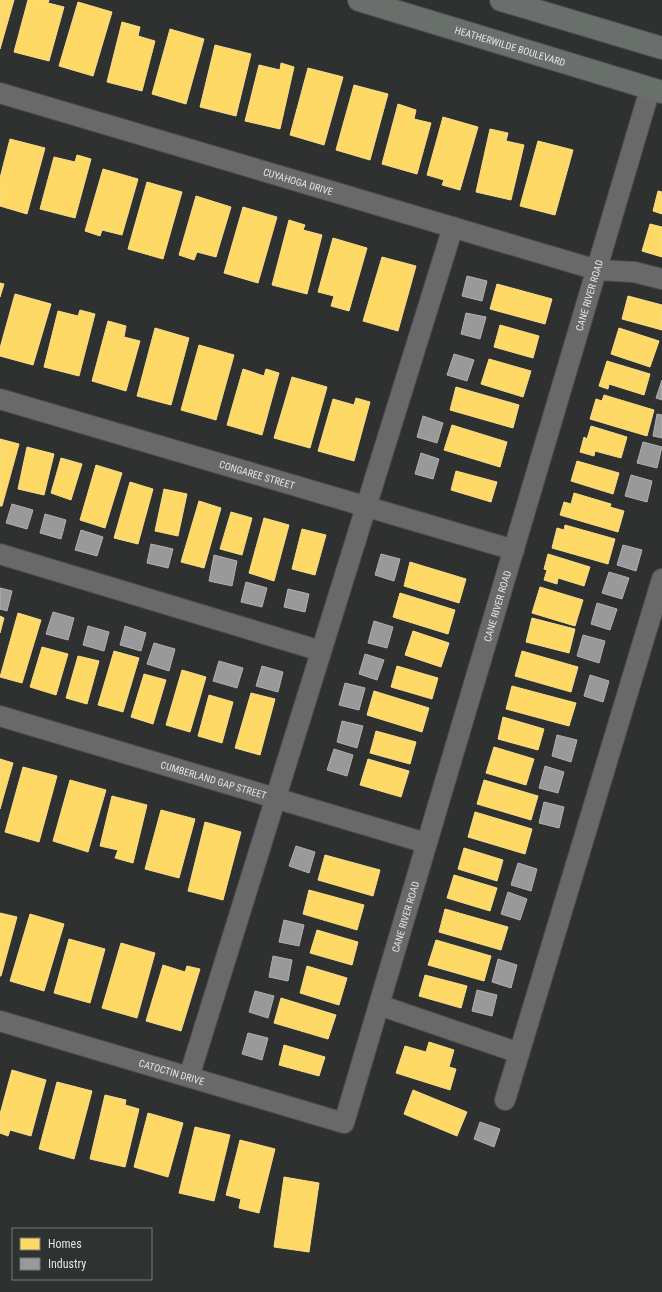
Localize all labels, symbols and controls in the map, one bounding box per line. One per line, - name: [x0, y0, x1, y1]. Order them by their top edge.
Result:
- street label: HEATHERWILDE BOULEVARD: [454, 24, 567, 68]
- street label: CUYAHOGA DRIVE: [262, 166, 334, 197]
- street label: CANE RIVER ROAD: [573, 258, 605, 332]
- street label: CONGAREE STREET: [218, 458, 296, 491]
- street label: CANE RIVER ROAD: [481, 569, 513, 643]
- street label: CUMBERLAND GAP STREET: [159, 759, 268, 801]
- street label: CANE RIVER ROAD: [389, 879, 421, 954]
- street label: CATOCTIN DRIVE: [138, 1057, 206, 1087]
- legend: [12, 1228, 152, 1280]
- text: Homes: [48, 1237, 82, 1251]
- text: Industry: [48, 1257, 86, 1271]

